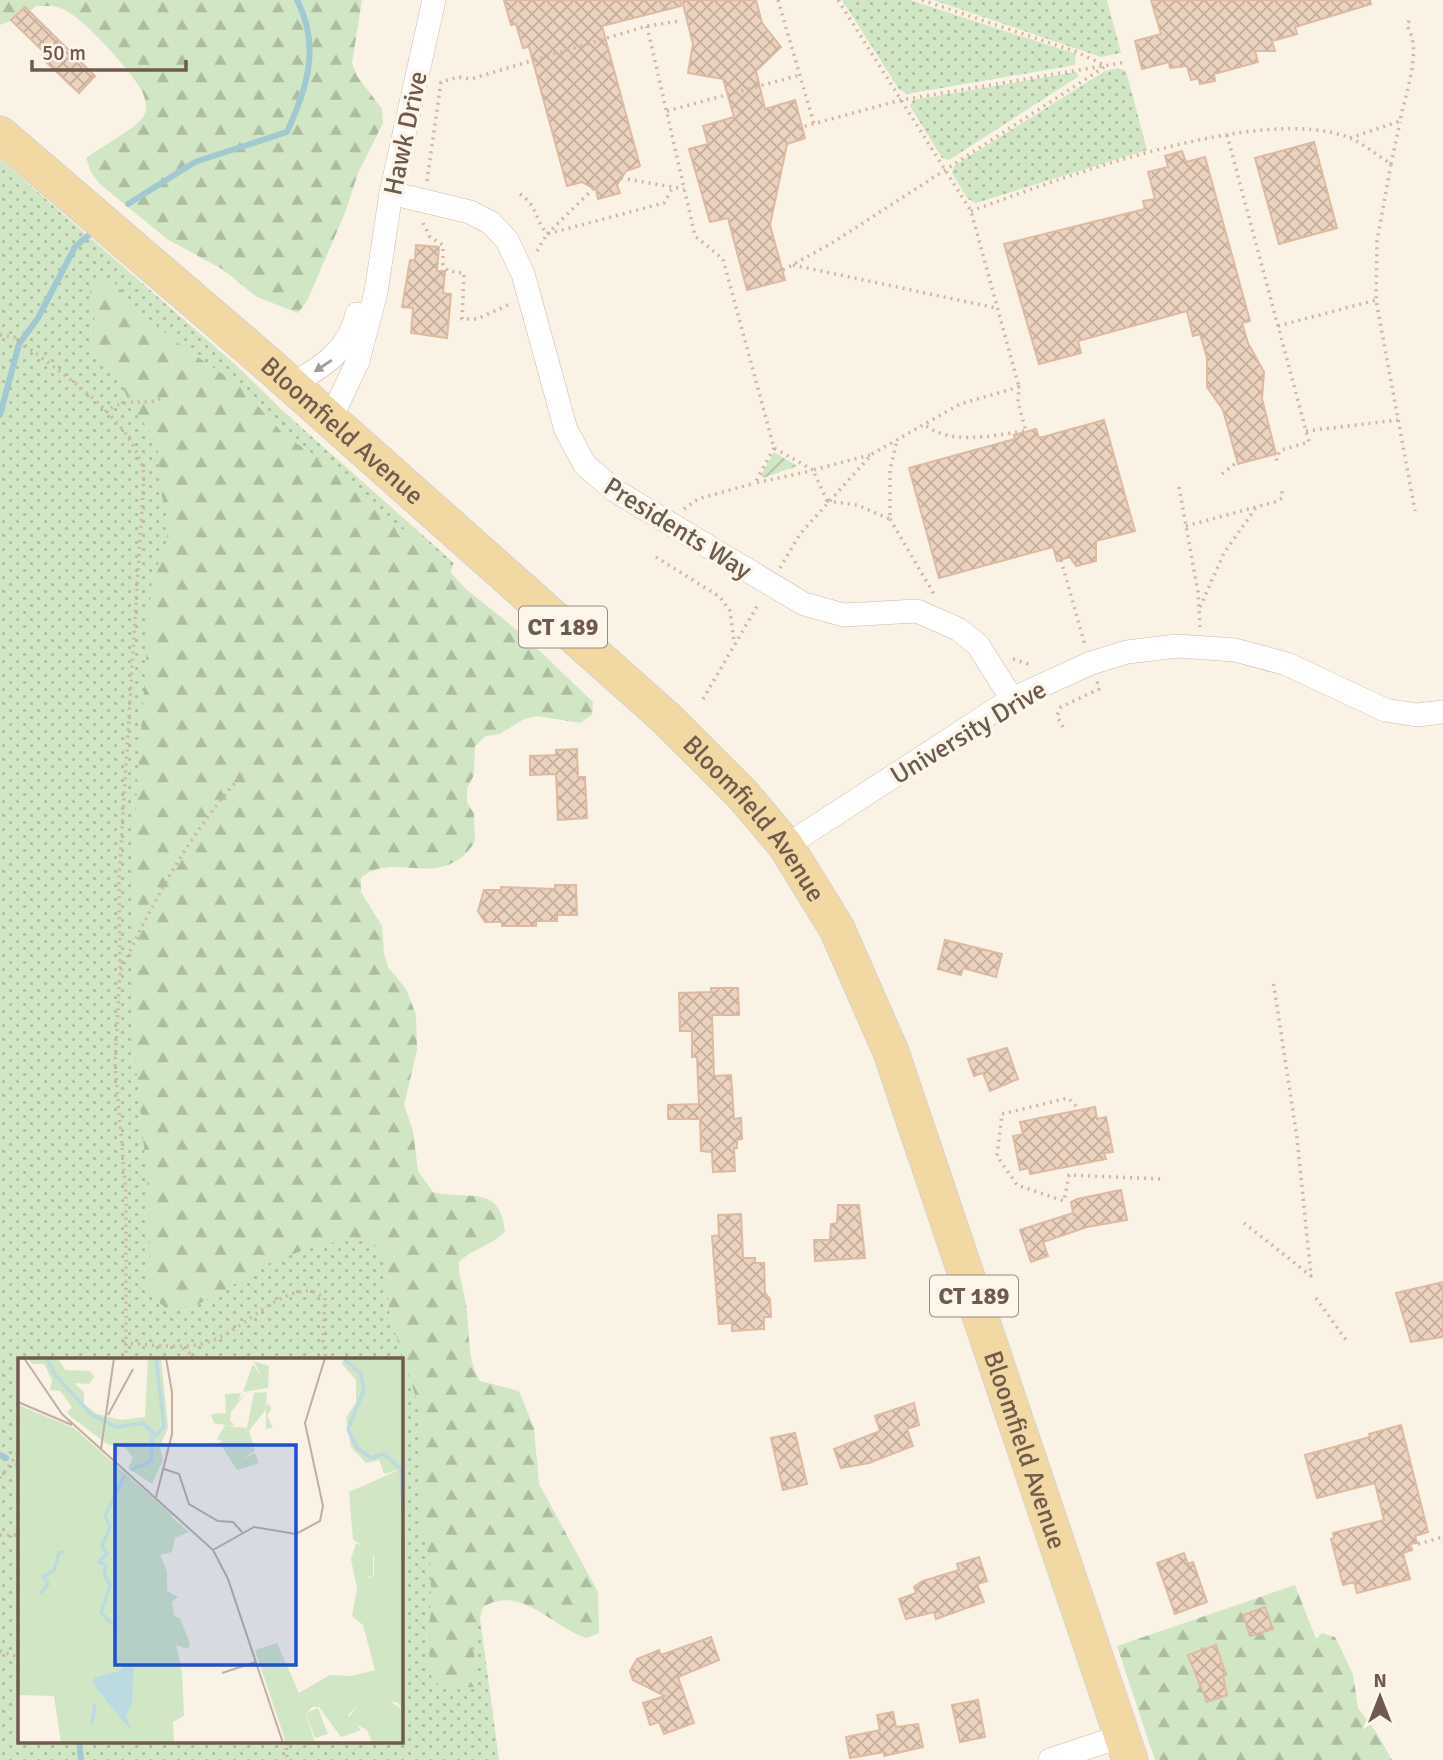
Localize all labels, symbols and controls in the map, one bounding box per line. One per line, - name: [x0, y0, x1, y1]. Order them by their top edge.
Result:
- scale bar: [32, 28, 186, 72]
- text: 50 m: [42, 40, 86, 66]
- street label: Hawk Drive: [377, 68, 435, 198]
- street label: Bloomfield Avenue: [254, 350, 430, 512]
- one-way arrow: [313, 359, 332, 372]
- street label: Presidents Way: [598, 471, 757, 587]
- road number: CT 189: [519, 606, 607, 648]
- street label: University Drive: [885, 674, 1052, 792]
- street label: Bloomfield Avenue: [676, 729, 831, 908]
- road number: CT 189: [930, 1276, 1018, 1316]
- street label: Bloomfield Avenue: [976, 1347, 1073, 1553]
- inset map: [18, 1358, 402, 1742]
- north arrow: [1345, 1662, 1415, 1732]
- text: N: [1373, 1669, 1387, 1693]

